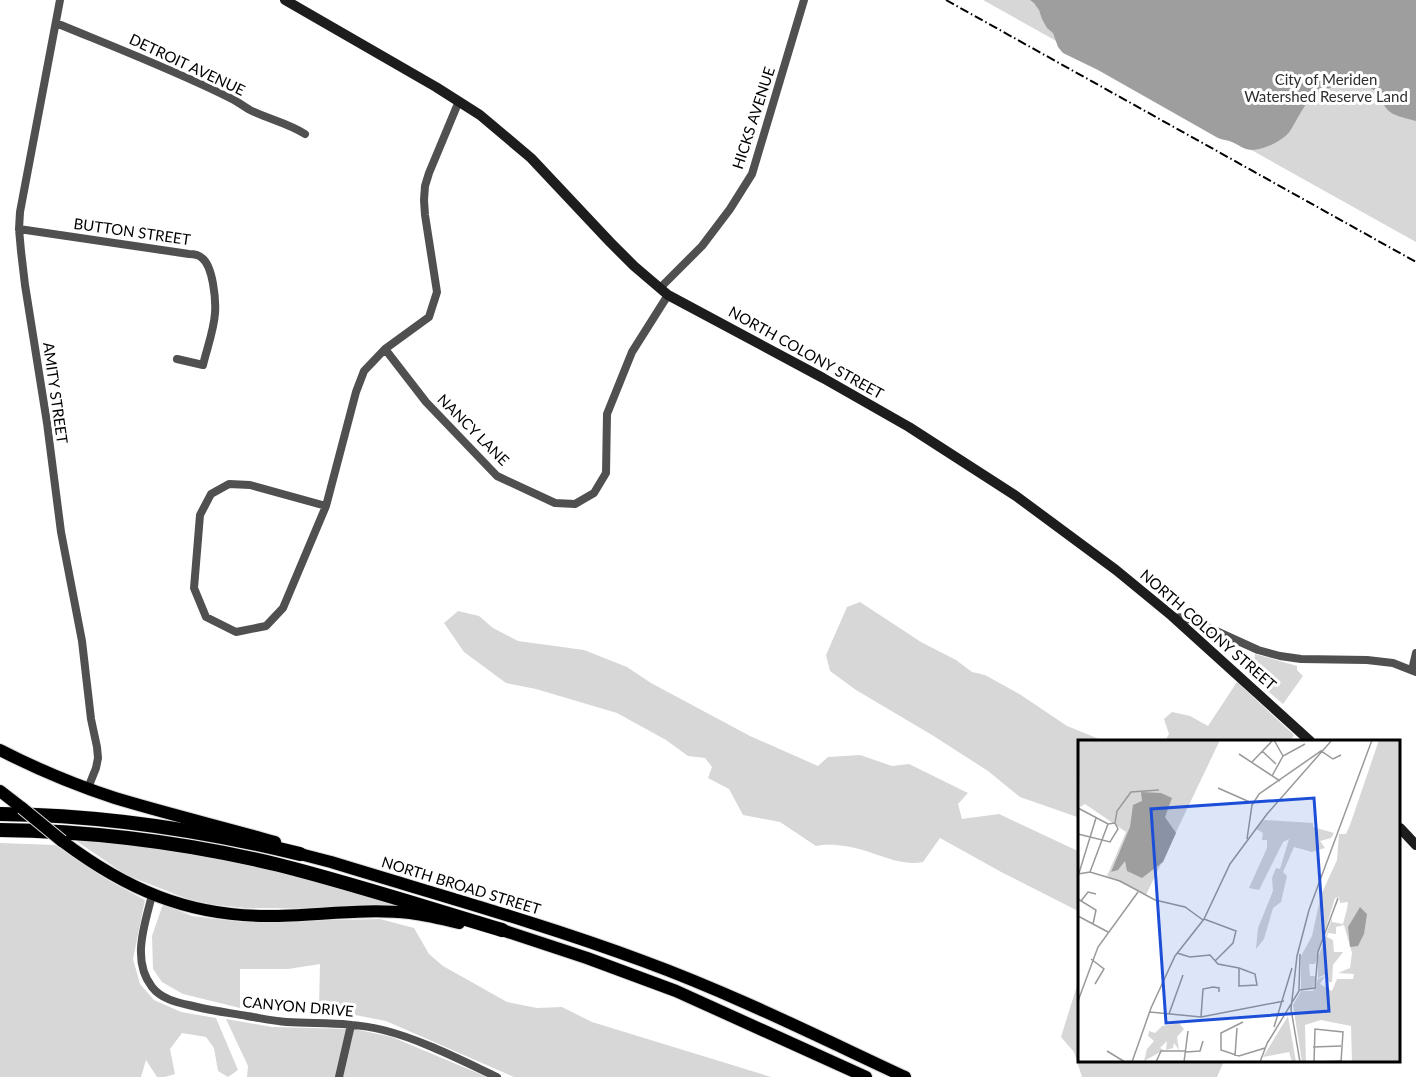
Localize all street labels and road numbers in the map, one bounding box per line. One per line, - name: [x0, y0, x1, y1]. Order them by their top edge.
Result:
- street label: DETROIT AVENUE: [127, 29, 248, 99]
- street label: HICKS AVENUE: [728, 64, 778, 171]
- street label: BUTTON STREET: [73, 214, 192, 248]
- street label: NORTH COLONY STREET: [726, 302, 887, 402]
- street label: AMITY STREET: [40, 341, 72, 445]
- street label: NANCY LANE: [434, 390, 513, 469]
- street label: NORTH COLONY STREET: [1137, 565, 1280, 693]
- street label: NORTH BROAD STREET: [380, 852, 543, 918]
- street label: CANYON DRIVE: [242, 992, 354, 1020]

